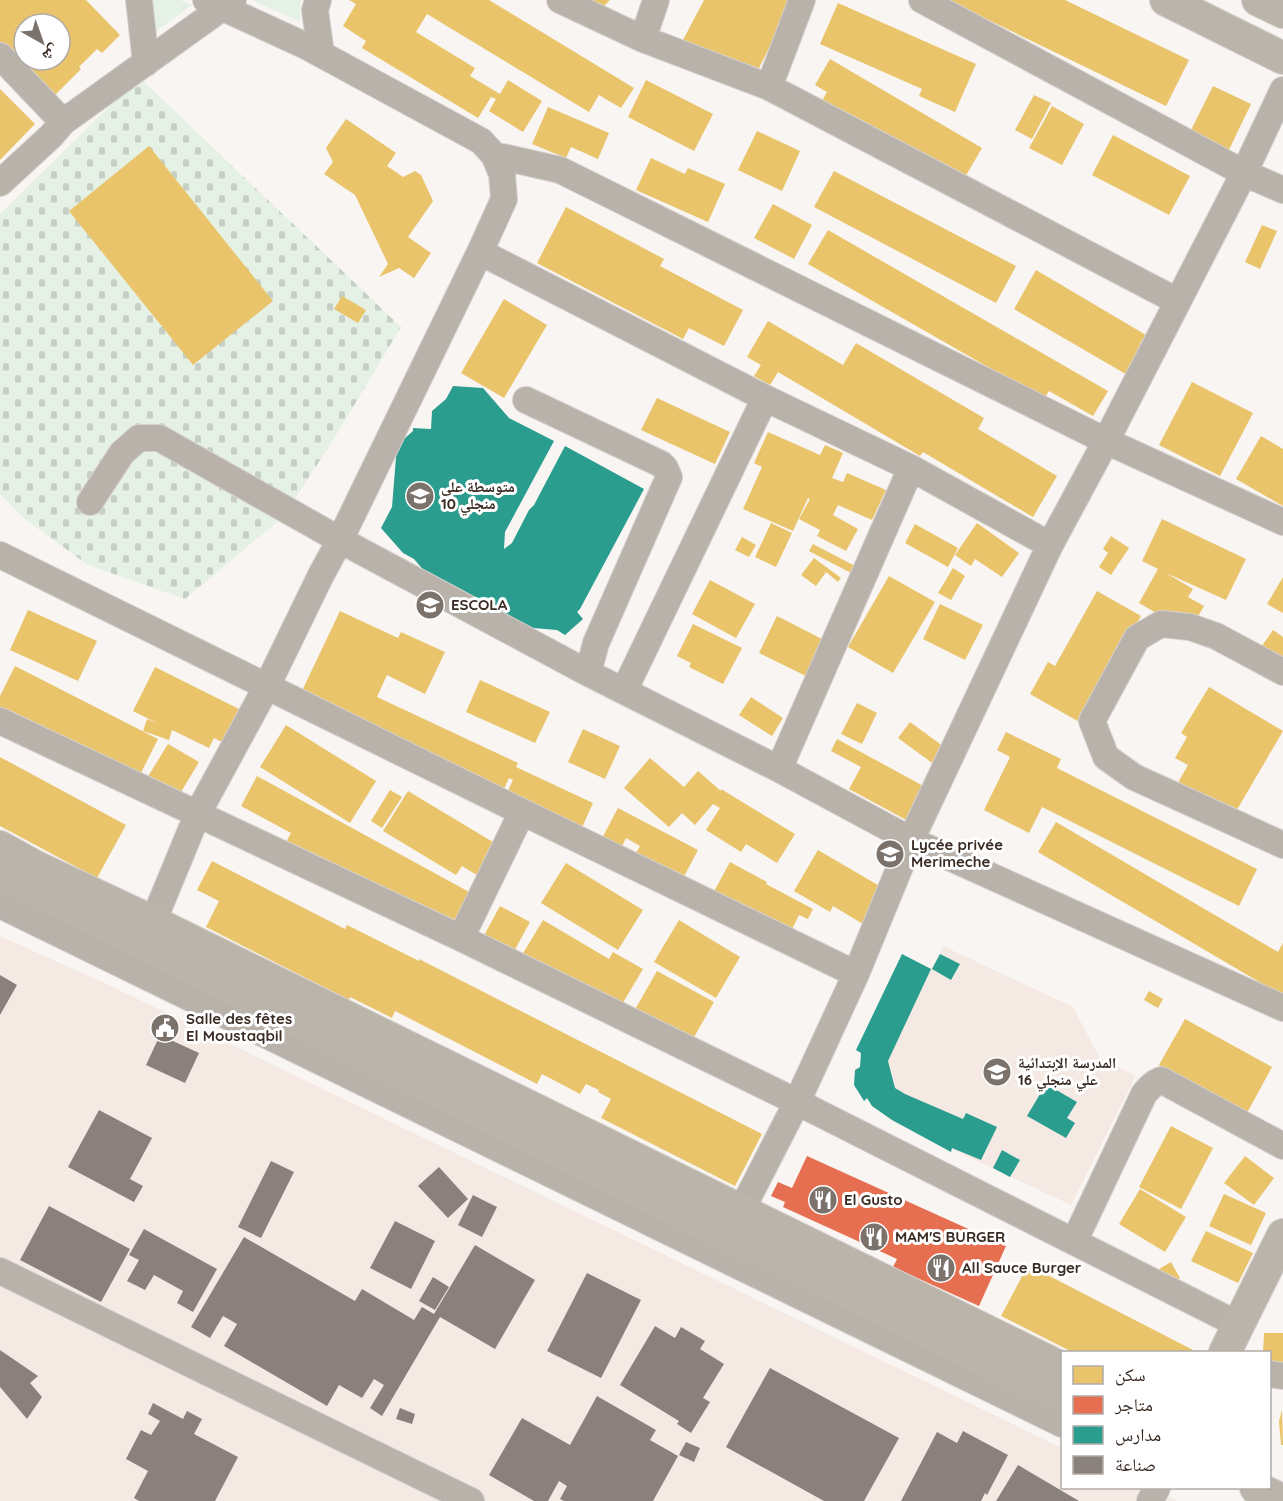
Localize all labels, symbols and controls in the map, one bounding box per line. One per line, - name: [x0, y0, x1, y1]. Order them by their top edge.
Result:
- north arrow: [12, 12, 72, 72]
- text: ش: [39, 40, 65, 67]
- place label: متوسطة علي منجلي 10: [441, 477, 515, 516]
- school or university icon: متوسطة علي منجلي 10: [404, 480, 436, 512]
- school or university icon: ESCOLA: [414, 589, 446, 621]
- place label: ESCOLA: [451, 595, 508, 614]
- place label: Lycée privée Merimeche: [911, 835, 1003, 871]
- school or university icon: Lycée privée Merimeche: [874, 838, 906, 870]
- place label: Salle des fêtes El Moustaqbil: [186, 1009, 292, 1045]
- public building icon: Salle des fêtes El Moustaqbil: [149, 1012, 181, 1044]
- place label: المدرسة الإبتدائية علي منجلي 16: [1018, 1053, 1116, 1092]
- school or university icon: المدرسة الإبتدائية علي منجلي 16: [981, 1056, 1013, 1088]
- restaurant icon: El Gusto: [807, 1184, 839, 1216]
- place label: El Gusto: [844, 1190, 903, 1209]
- restaurant icon: MAM'S BURGER: [858, 1221, 890, 1253]
- place label: MAM'S BURGER: [895, 1227, 1005, 1246]
- restaurant icon: All Sauce Burger: [925, 1252, 957, 1284]
- place label: All Sauce Burger: [962, 1258, 1082, 1277]
- legend: [1061, 1351, 1271, 1489]
- text: سكن: [1115, 1363, 1146, 1386]
- text: متاجر: [1114, 1393, 1153, 1416]
- text: مدارس: [1115, 1423, 1161, 1446]
- text: صناعة: [1115, 1453, 1156, 1476]

